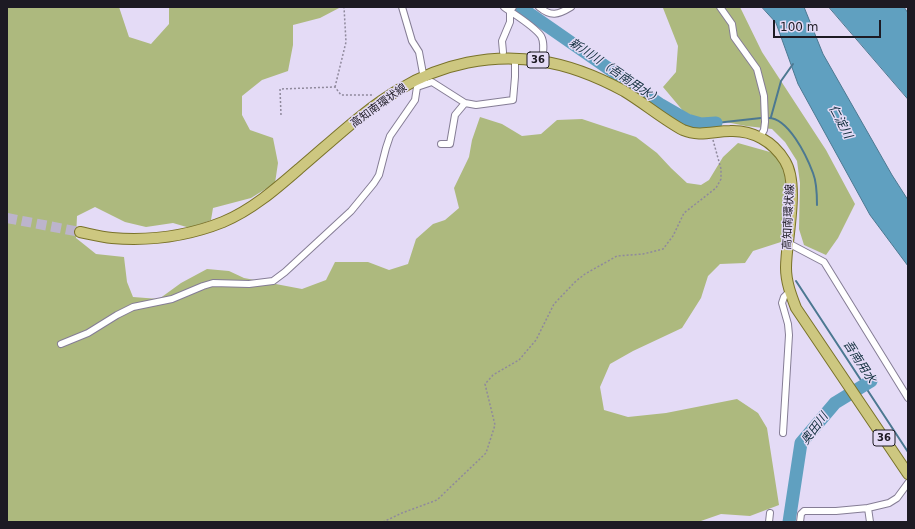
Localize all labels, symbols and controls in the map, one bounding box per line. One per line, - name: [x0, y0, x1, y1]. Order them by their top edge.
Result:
- scale bar: [775, 12, 883, 38]
- text: 100 m: [780, 20, 818, 34]
- water label: 新川川（吾南用水）: [566, 36, 664, 108]
- road number: 36: [527, 52, 549, 68]
- street label: 高知南環状線: [348, 81, 410, 131]
- water label: 仁淀川: [825, 103, 855, 141]
- street label: 高知南環状線: [781, 184, 797, 250]
- water label: 吾南用水: [840, 338, 878, 386]
- water label: 奥田川: [798, 410, 832, 448]
- road number: 36: [873, 430, 895, 446]

